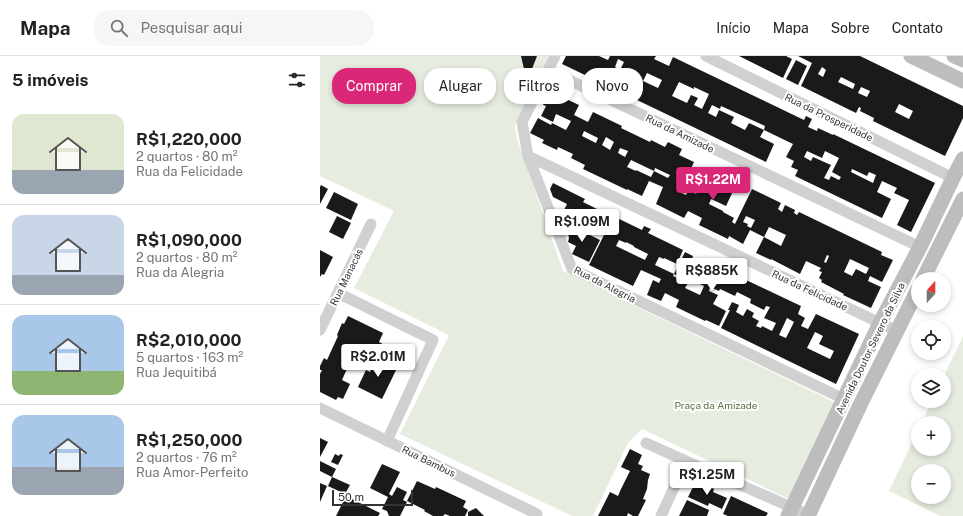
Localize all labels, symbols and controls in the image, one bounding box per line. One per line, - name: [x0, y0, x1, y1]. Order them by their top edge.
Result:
- search box: [94, 10, 374, 46]
- text: Mapa: [20, 17, 70, 39]
- icon: search: [108, 17, 130, 39]
- text: Pesquisar aqui: [140, 19, 242, 36]
- text: Início: [716, 20, 751, 36]
- text: Mapa: [773, 20, 809, 36]
- text: Sobre: [831, 20, 870, 36]
- text: Contato: [892, 20, 943, 36]
- chip: Comprar: [332, 68, 416, 104]
- chip: Alugar: [424, 68, 496, 104]
- chip: Filtros: [504, 68, 574, 104]
- chip: Novo: [582, 68, 643, 104]
- icon: filters: [286, 69, 308, 91]
- text: 5 imóveis: [12, 70, 89, 90]
- street label: Rua da Prosperidade: [783, 91, 875, 144]
- street label: Rua da Amizade: [644, 111, 716, 155]
- text: R$1,220,000: [136, 129, 242, 149]
- icon: home: [44, 130, 92, 178]
- text: 2 quartos · 80 m²: [136, 149, 238, 164]
- text: Rua da Felicidade: [136, 164, 243, 179]
- pin: R$1.22M: [676, 167, 750, 201]
- text: R$1.22M: [685, 172, 741, 187]
- pin: R$1.09M: [545, 209, 619, 243]
- text: R$1.09M: [554, 214, 610, 229]
- text: R$1,090,000: [136, 230, 242, 250]
- icon: home: [44, 231, 92, 279]
- street label: Rua Manacás: [327, 247, 365, 307]
- text: 2 quartos · 80 m²: [136, 250, 238, 265]
- pin: R$885K: [679, 258, 745, 292]
- street label: Rua da Alegria: [572, 263, 638, 305]
- text: R$885K: [685, 263, 739, 278]
- text: Rua da Alegria: [136, 265, 224, 280]
- street label: Rua da Felicidade: [770, 267, 850, 313]
- north arrow: [911, 272, 951, 312]
- map controls: [911, 272, 951, 504]
- street label: Avenida Doutor Severo da Silva: [833, 280, 907, 416]
- button: locate: [911, 320, 951, 360]
- text: R$2,010,000: [136, 330, 242, 350]
- icon: home: [44, 331, 92, 379]
- pin: R$2.01M: [341, 344, 415, 378]
- text: R$2.01M: [350, 349, 406, 364]
- text: 5 quartos · 163 m²: [136, 350, 243, 365]
- text: Rua Jequitibá: [136, 365, 217, 380]
- button: layers: [911, 368, 951, 408]
- park label: Praça da Amizade: [675, 399, 758, 411]
- button: +: [911, 416, 951, 456]
- text: R$1,250,000: [136, 430, 242, 450]
- icon: home: [44, 431, 92, 479]
- street label: Rua Bambus: [400, 443, 458, 479]
- text: 2 quartos · 76 m²: [136, 450, 237, 465]
- pin: R$1.25M: [670, 462, 744, 496]
- button: −: [911, 464, 951, 504]
- text: Rua Amor-Perfeito: [136, 465, 248, 480]
- text: R$1.25M: [679, 467, 735, 482]
- scale bar: [332, 488, 413, 507]
- text: 50 m: [338, 491, 364, 503]

